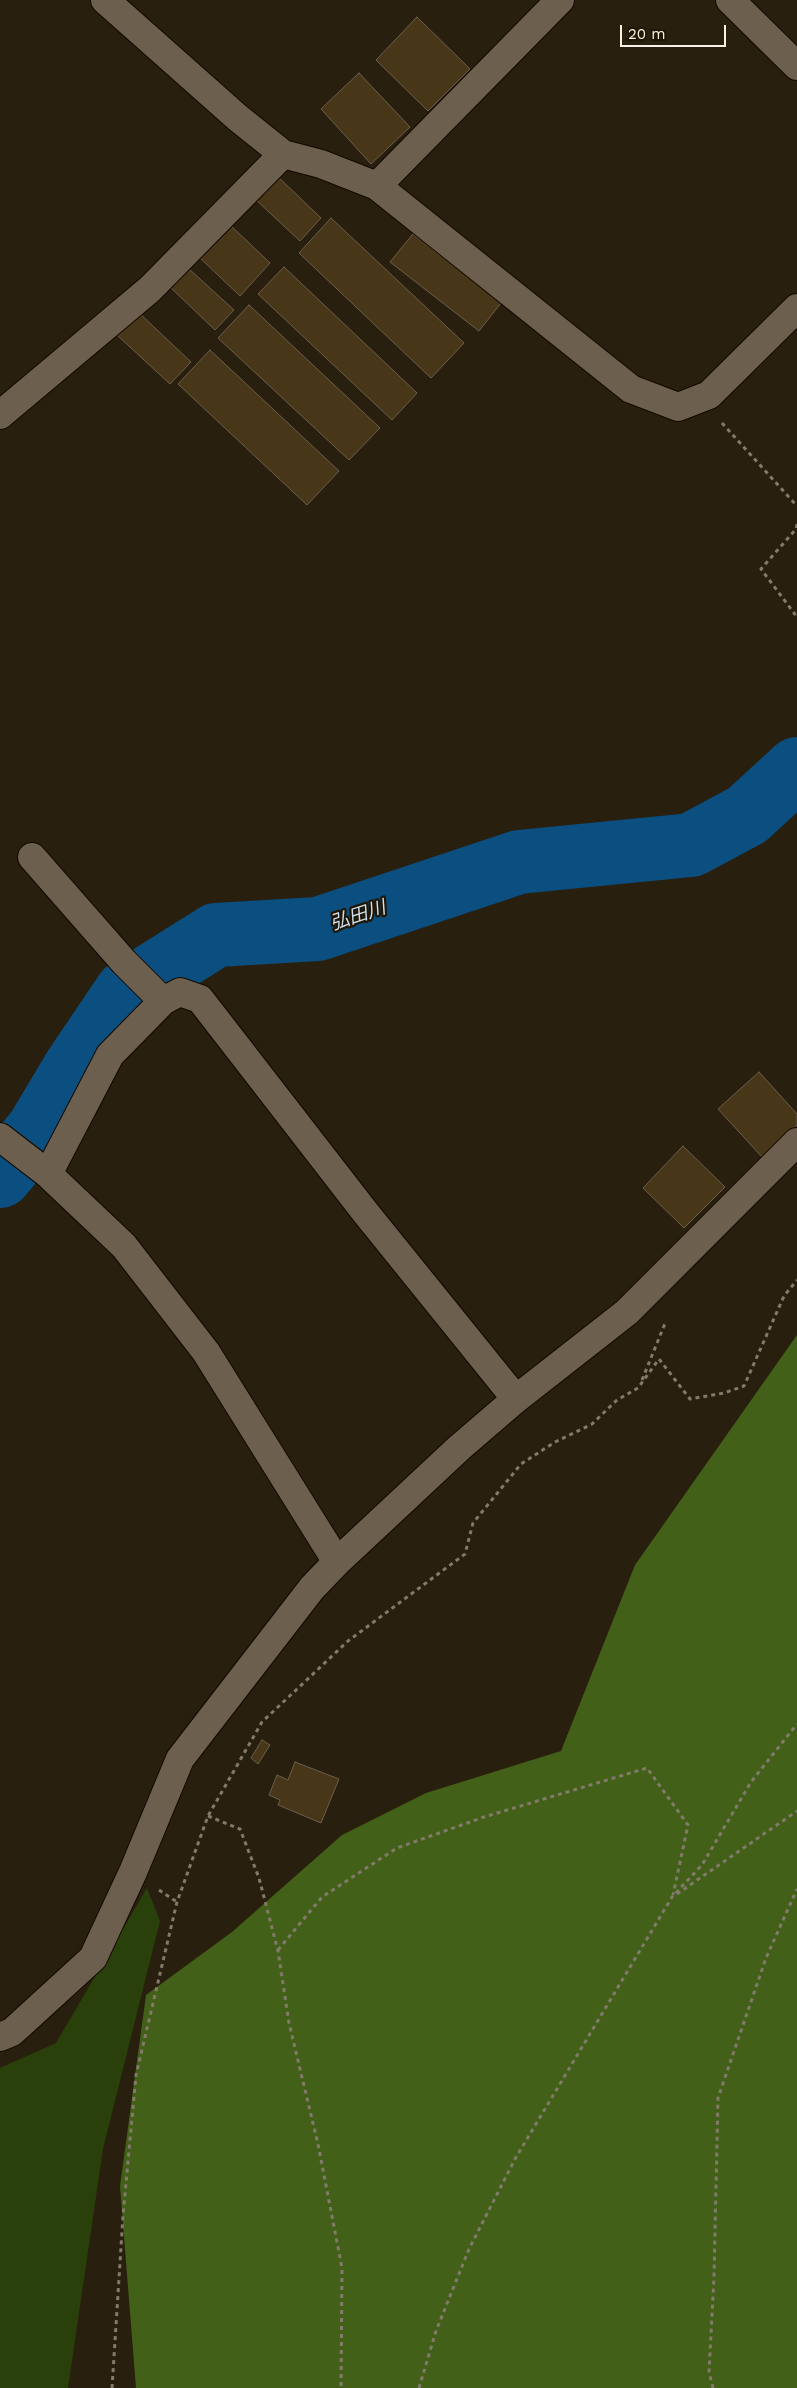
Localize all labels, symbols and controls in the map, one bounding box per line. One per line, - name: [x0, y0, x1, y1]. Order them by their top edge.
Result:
- scale bar: [622, 15, 728, 47]
- text: 20 m: [628, 25, 666, 43]
- water label: 弘田川: [327, 896, 389, 936]

